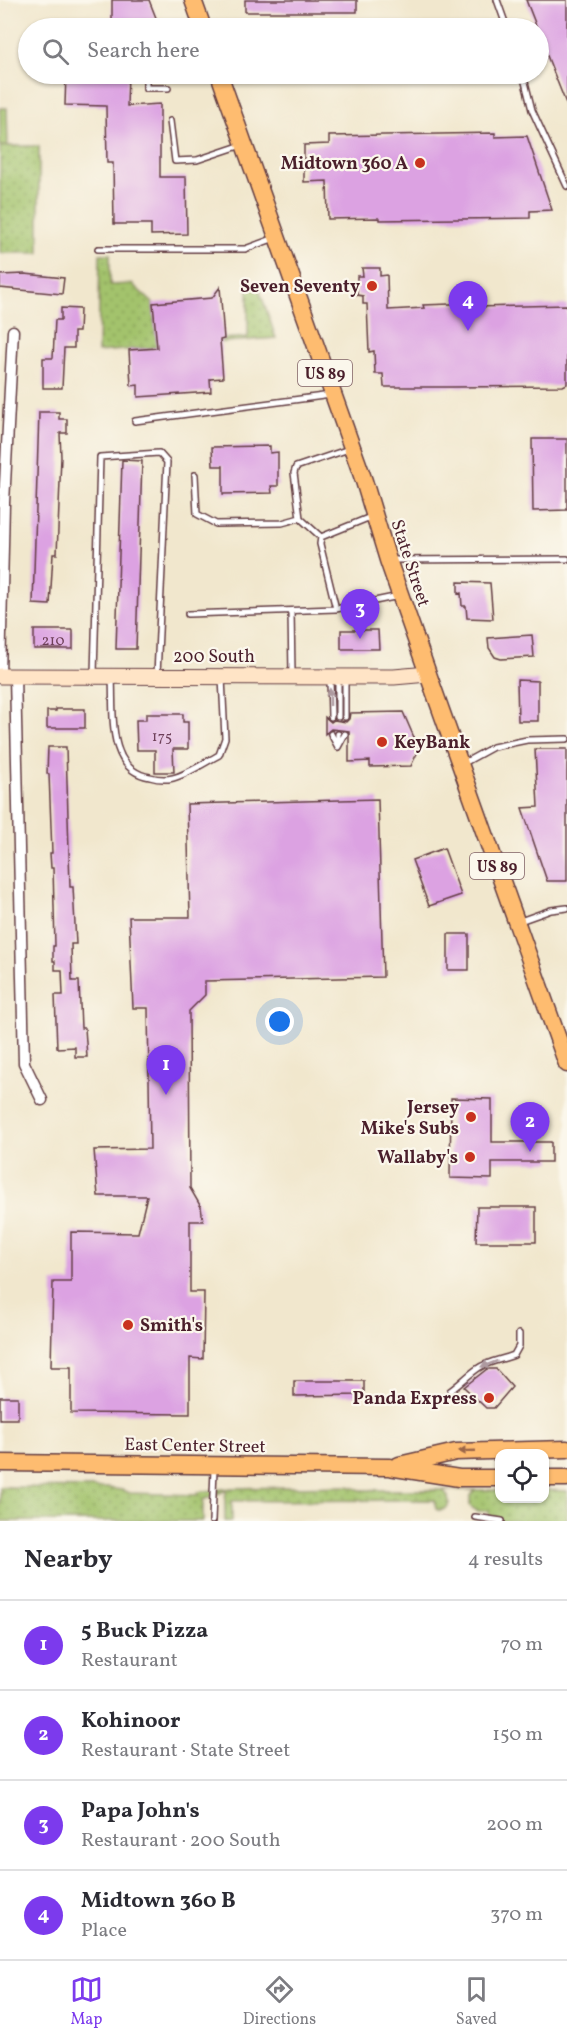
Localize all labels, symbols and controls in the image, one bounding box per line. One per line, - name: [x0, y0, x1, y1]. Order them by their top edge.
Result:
- search box: [18, 18, 549, 84]
- icon: search: [39, 35, 72, 68]
- text: Search here: [87, 36, 200, 67]
- place label: Midtown 360 A: [281, 152, 408, 177]
- marker: Midtown 360 A: [413, 156, 427, 170]
- place label: Seven Seventy: [240, 275, 360, 300]
- marker: Seven Seventy: [365, 279, 379, 293]
- pin: 4: [448, 282, 488, 331]
- road number: US 89: [298, 360, 352, 386]
- street label: State Street: [384, 517, 435, 610]
- pin: 3: [340, 590, 380, 639]
- house number: 210: [42, 631, 64, 652]
- street label: 200 South: [173, 645, 255, 670]
- one-way arrow: [326, 687, 335, 706]
- house number: 175: [152, 727, 172, 748]
- place label: KeyBank: [394, 731, 470, 756]
- marker: KeyBank: [375, 735, 389, 749]
- road number: US 89: [470, 853, 524, 879]
- your location: [265, 1007, 294, 1036]
- pin: 1: [146, 1046, 186, 1095]
- place label: Jersey Mike's Subs: [361, 1096, 459, 1142]
- pin: 2: [510, 1102, 550, 1152]
- marker: Jersey Mike's Subs: [464, 1110, 478, 1124]
- place label: Wallaby's: [377, 1146, 458, 1171]
- marker: Wallaby's: [463, 1150, 477, 1164]
- place label: Smith's: [140, 1314, 203, 1339]
- marker: Smith's: [121, 1318, 135, 1332]
- one-way arrow: [480, 1359, 498, 1369]
- place label: Panda Express: [353, 1387, 477, 1412]
- marker: Panda Express: [482, 1391, 496, 1405]
- street label: East Center Street: [124, 1433, 266, 1460]
- one-way arrow: [457, 1447, 476, 1456]
- map controls: [495, 1449, 549, 1503]
- button: locate: [495, 1449, 549, 1503]
- text: Nearby: [24, 1542, 113, 1578]
- text: 4 results: [468, 1546, 543, 1574]
- text: 5 Buck Pizza: [81, 1616, 208, 1647]
- text: 1: [39, 1631, 48, 1659]
- text: 70 m: [500, 1631, 543, 1659]
- text: Restaurant: [81, 1647, 178, 1675]
- text: Kohinoor: [81, 1706, 180, 1737]
- text: 2: [38, 1721, 49, 1749]
- text: 150 m: [492, 1721, 543, 1749]
- text: Restaurant · State Street: [81, 1737, 290, 1765]
- text: Papa John's: [81, 1796, 200, 1827]
- text: 3: [38, 1811, 49, 1839]
- text: 200 m: [486, 1811, 543, 1839]
- text: Restaurant · 200 South: [81, 1827, 281, 1855]
- text: Midtown 360 B: [81, 1886, 236, 1917]
- text: 4: [37, 1901, 50, 1929]
- text: 370 m: [490, 1901, 543, 1929]
- text: Place: [81, 1917, 127, 1945]
- tab: Map: [70, 1973, 103, 2031]
- tab: Directions: [243, 1973, 316, 2031]
- tab: Saved: [456, 1973, 497, 2031]

